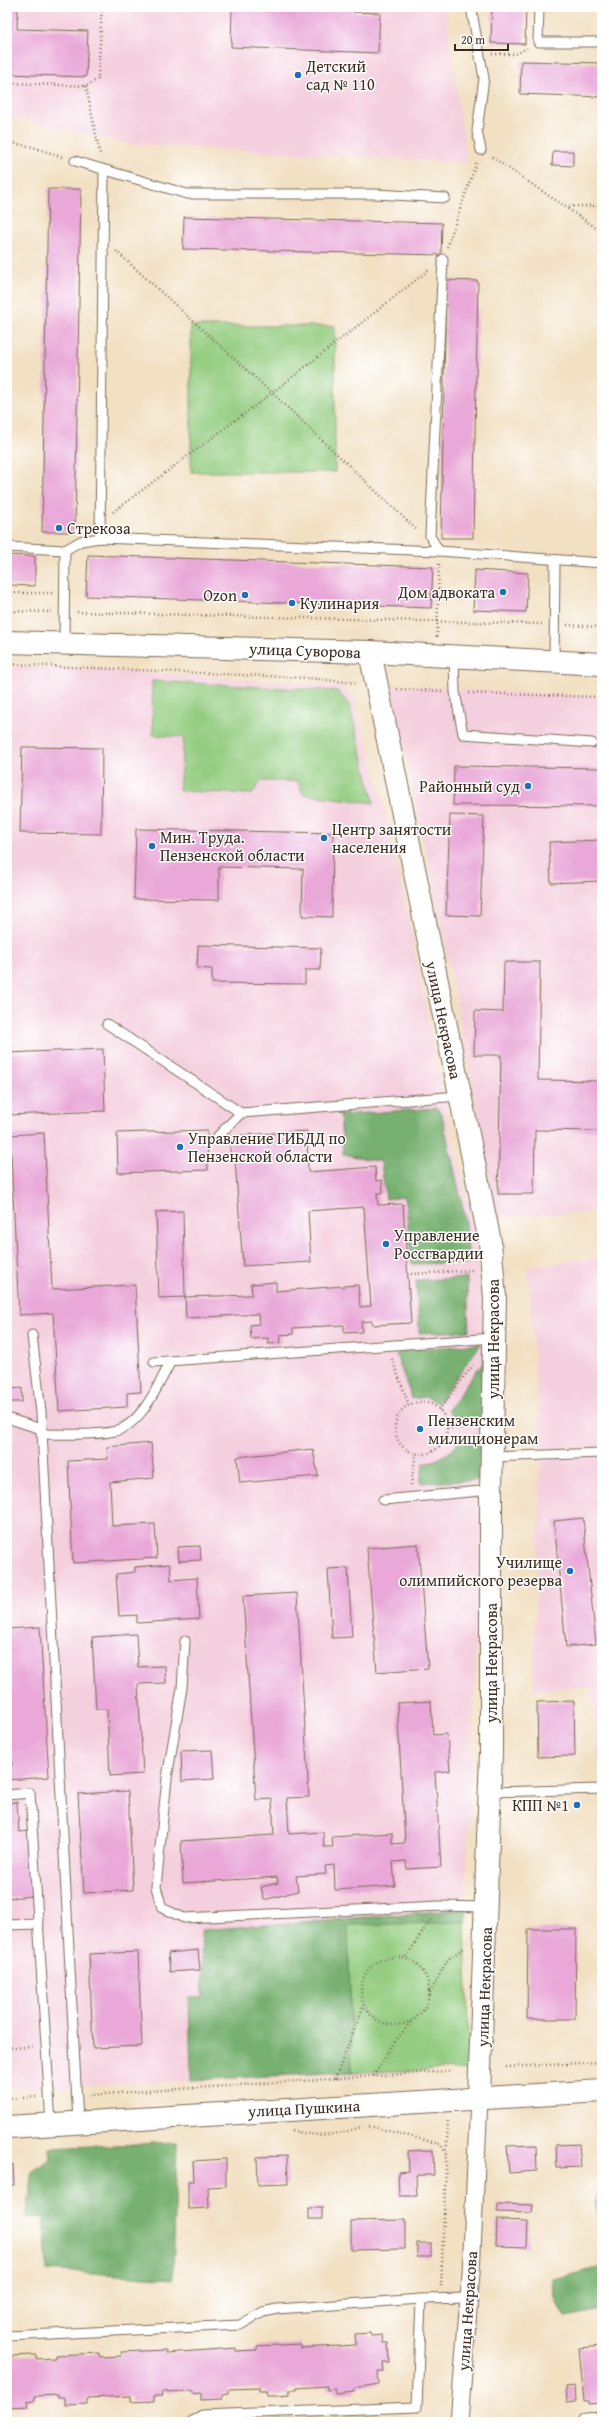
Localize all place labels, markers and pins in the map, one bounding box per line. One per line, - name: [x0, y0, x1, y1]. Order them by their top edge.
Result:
- place label: Детский сад № 110: [305, 54, 375, 96]
- marker: Детский сад № 110: [293, 70, 303, 80]
- place label: Стрекоза: [67, 516, 131, 540]
- marker: Стрекоза: [54, 523, 64, 533]
- place label: Дом адвоката: [397, 580, 495, 604]
- place label: Ozon: [203, 583, 237, 607]
- marker: Дом адвоката: [498, 587, 508, 597]
- marker: Ozon: [240, 590, 250, 600]
- place label: Кулинария: [300, 591, 379, 615]
- marker: Кулинария: [287, 598, 297, 608]
- place label: Районный суд: [419, 774, 520, 798]
- marker: Районный суд: [523, 781, 533, 791]
- place label: Центр занятости населения: [332, 817, 452, 859]
- place label: Мин. Труда. Пензенской области: [160, 825, 305, 867]
- marker: Центр занятости населения: [319, 833, 329, 843]
- marker: Мин. Труда. Пензенской области: [147, 841, 157, 851]
- place label: Управление ГИБДД по Пензенской области: [188, 1126, 346, 1168]
- marker: Управление ГИБДД по Пензенской области: [175, 1142, 185, 1152]
- place label: Управление Россгвардии: [394, 1223, 484, 1265]
- marker: Управление Россгвардии: [381, 1239, 391, 1249]
- place label: Пензенским милиционерам: [428, 1408, 539, 1450]
- marker: Пензенским милиционерам: [415, 1424, 425, 1434]
- place label: Училище олимпийского резерва: [399, 1550, 562, 1592]
- marker: Училище олимпийского резерва: [565, 1566, 575, 1576]
- place label: КПП №1: [512, 1793, 569, 1817]
- marker: КПП №1: [572, 1800, 582, 1810]

